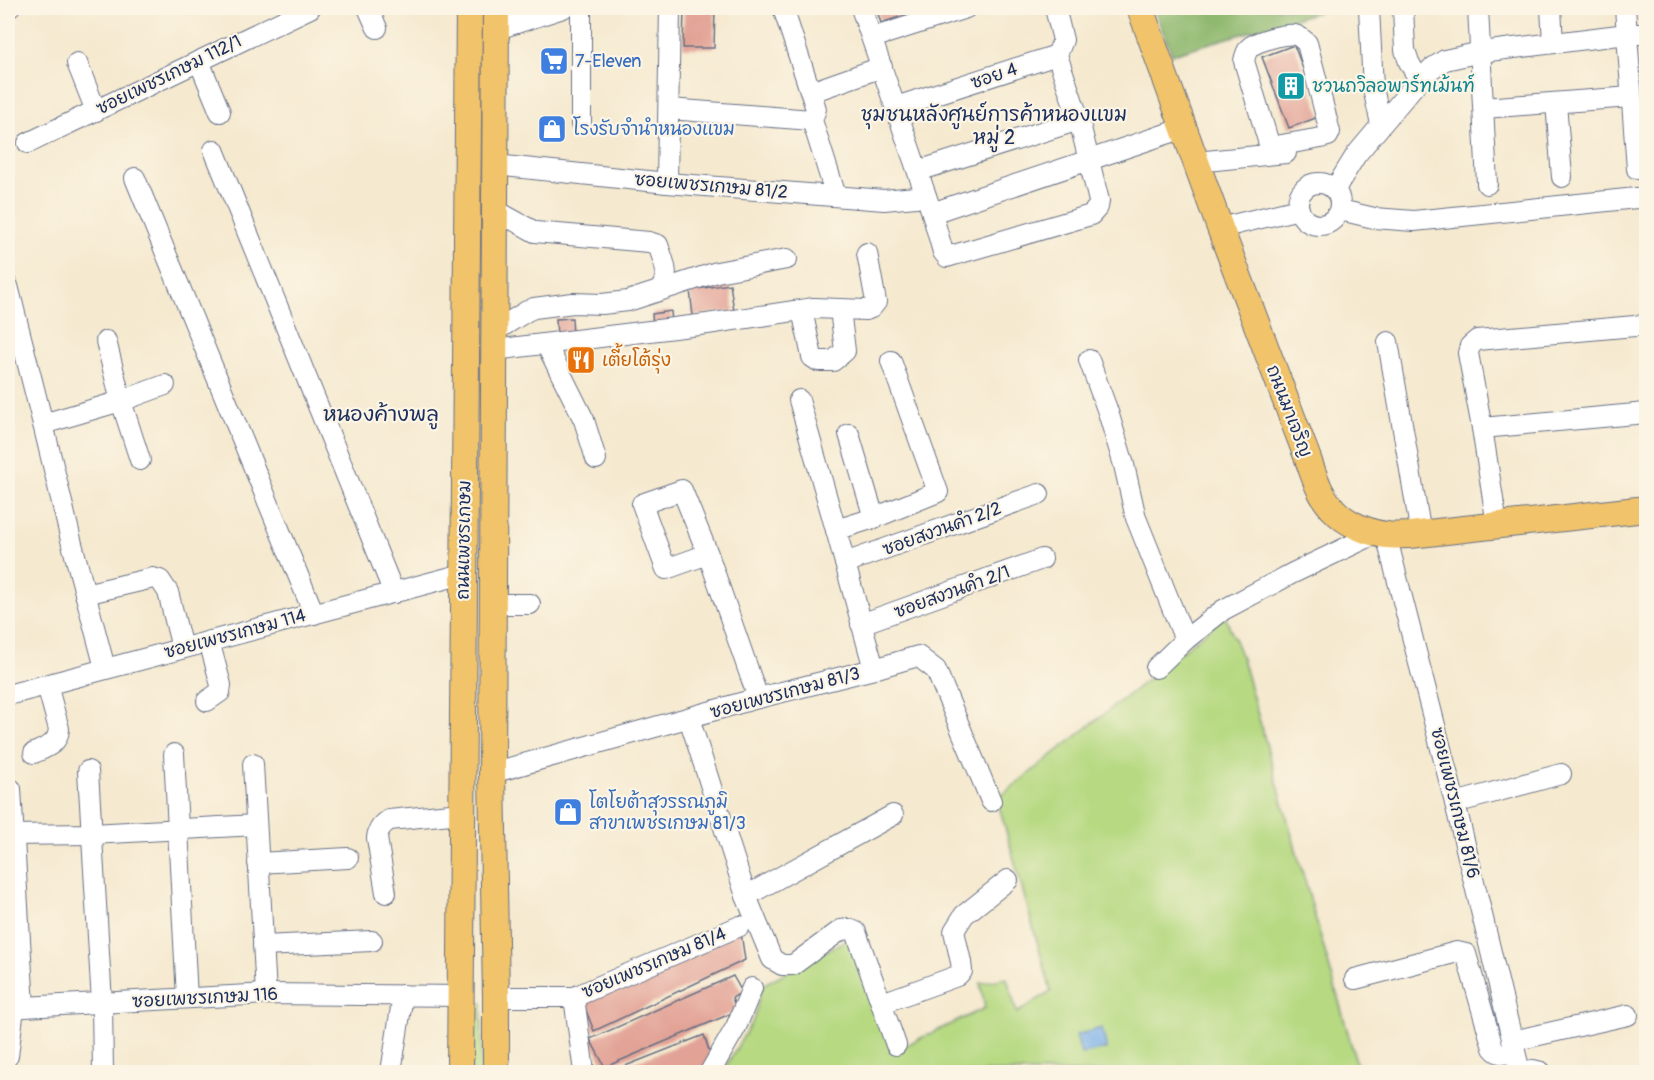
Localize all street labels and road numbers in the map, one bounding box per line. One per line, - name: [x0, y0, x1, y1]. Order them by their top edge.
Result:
- street label: ซอยเพชรเกษม 112/1: [92, 30, 246, 120]
- street label: ซอย 4: [968, 57, 1021, 94]
- street label: ซอยเพชรเกษม 81/2: [633, 168, 789, 204]
- street label: ถนนมาเจริญ: [1261, 362, 1317, 460]
- street label: ถนนเพชรเกษม: [451, 480, 477, 600]
- street label: ซอยสงวนคำ 2/2: [879, 496, 1005, 561]
- street label: ซอยสงวนคำ 2/1: [891, 559, 1013, 624]
- street label: ซอยเพชรเกษม 114: [162, 604, 309, 664]
- street label: ซอยเพชรเกษม 81/3: [708, 662, 862, 724]
- street label: ซอยเพชรเกษม 81/6: [1425, 725, 1485, 881]
- street label: ซอยเพชรเกษม 81/4: [578, 922, 730, 1004]
- street label: ซอยเพชรเกษม 116: [131, 983, 279, 1013]

